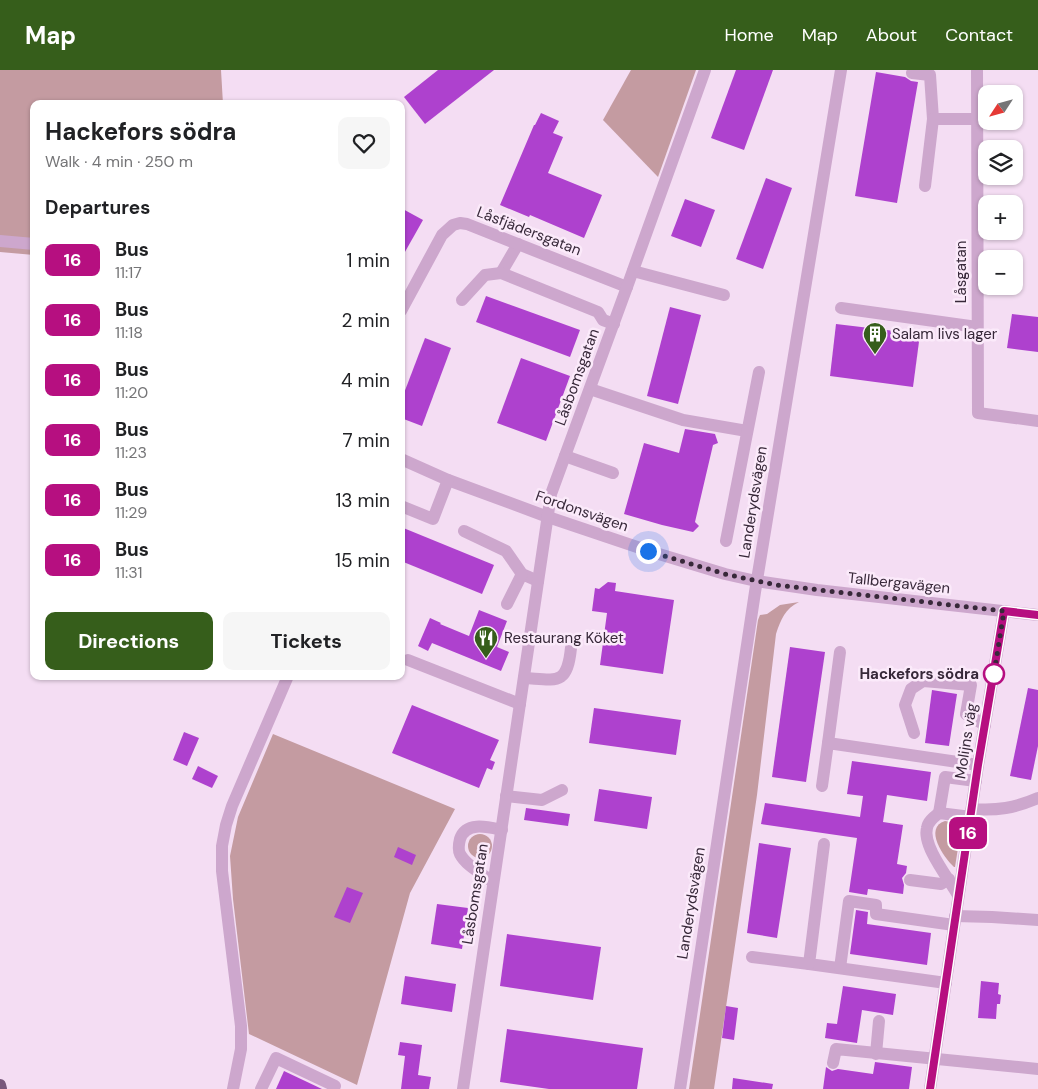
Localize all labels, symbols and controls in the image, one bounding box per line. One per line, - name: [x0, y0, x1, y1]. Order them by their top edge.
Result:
- text: Map: [25, 20, 76, 51]
- text: Home: [724, 23, 774, 47]
- text: Map: [802, 23, 838, 47]
- text: About: [866, 23, 917, 47]
- text: Contact: [945, 23, 1013, 47]
- north arrow: [978, 85, 1022, 130]
- map controls: [978, 85, 1023, 295]
- text: Hackefors södra: [45, 116, 236, 147]
- button: heart: [338, 117, 390, 169]
- button: layers: [978, 140, 1023, 185]
- text: Walk · 4 min · 250 m: [45, 151, 193, 172]
- text: Departures: [45, 195, 150, 220]
- button: +: [978, 195, 1023, 240]
- street label: Låsfjädersgatan: [474, 202, 584, 260]
- text: Bus: [115, 237, 149, 262]
- street label: Låsgatan: [951, 241, 971, 303]
- text: 16: [64, 248, 81, 272]
- text: 1 min: [347, 248, 390, 273]
- button: −: [978, 250, 1023, 295]
- text: 11:17: [115, 262, 142, 283]
- text: Bus: [115, 297, 149, 322]
- text: 16: [64, 308, 81, 332]
- text: 2 min: [342, 308, 390, 333]
- building icon: Salam livs lager: [862, 321, 888, 355]
- text: 11:18: [115, 322, 143, 343]
- place label: Salam livs lager: [892, 324, 998, 344]
- street label: Låsbomsgatan: [550, 326, 604, 428]
- text: Bus: [115, 357, 149, 382]
- text: 16: [64, 368, 81, 392]
- text: 4 min: [341, 368, 390, 393]
- text: 11:20: [115, 382, 148, 403]
- text: Bus: [115, 417, 149, 442]
- text: 16: [64, 428, 81, 452]
- text: 7 min: [342, 428, 390, 453]
- text: 11:23: [115, 442, 147, 463]
- street label: Landerydsvägen: [734, 445, 772, 559]
- text: Bus: [115, 477, 149, 502]
- street label: Fordonsvägen: [533, 486, 631, 536]
- text: 16: [64, 488, 81, 512]
- text: 13 min: [335, 488, 390, 513]
- text: 11:29: [115, 502, 147, 523]
- text: Bus: [115, 537, 149, 562]
- your location: [636, 539, 661, 564]
- text: 16: [64, 548, 81, 572]
- text: 15 min: [335, 548, 390, 573]
- text: 11:31: [115, 562, 142, 583]
- street label: Tallbergavägen: [847, 568, 951, 598]
- button: Directions: [45, 612, 213, 670]
- button: Tickets: [223, 612, 390, 670]
- restaurant icon: Restaurang Köket: [473, 625, 499, 659]
- place label: Restaurang Köket: [504, 628, 624, 648]
- marker: Hackefors södra: [983, 663, 1005, 685]
- place label: Hackefors södra: [859, 664, 979, 684]
- street label: Molijns väg: [950, 702, 982, 780]
- line badge: 16: [946, 817, 990, 849]
- text: 16: [959, 821, 977, 845]
- street label: Låsbomsgatan: [457, 842, 493, 946]
- street label: Landerydsvägen: [672, 846, 710, 960]

